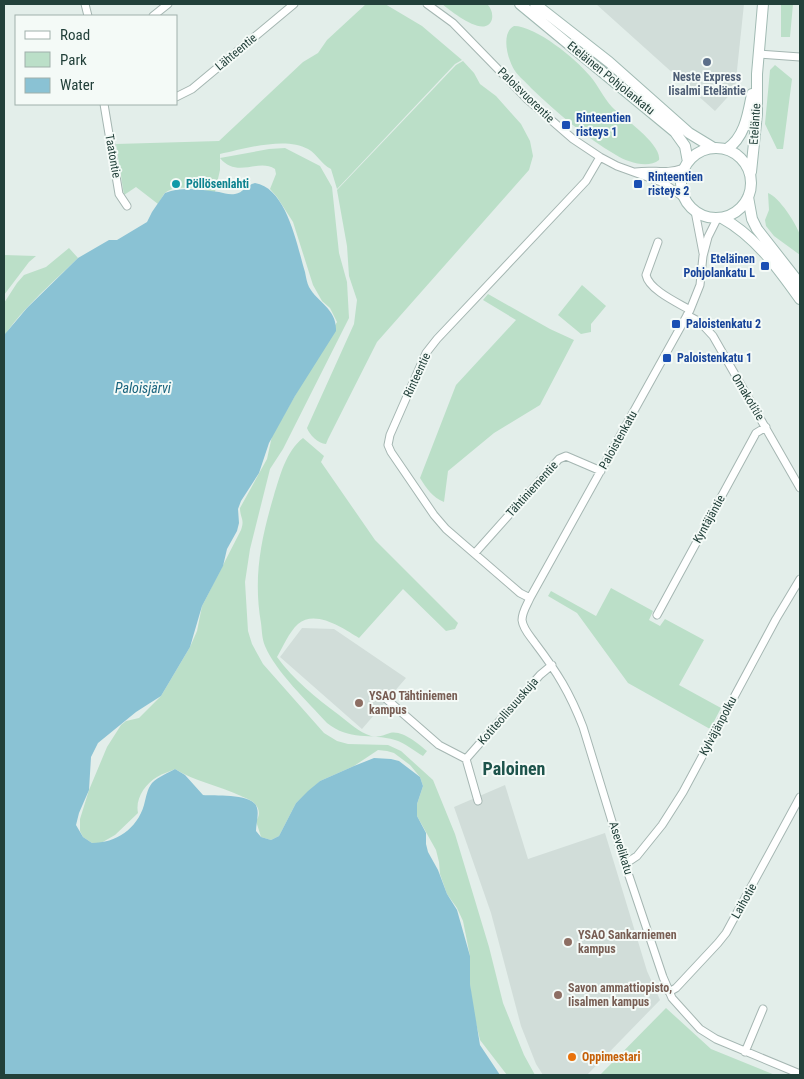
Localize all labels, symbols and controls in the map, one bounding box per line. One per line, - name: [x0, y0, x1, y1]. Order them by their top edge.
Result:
- legend: [15, 15, 178, 105]
- text: Road: [60, 26, 90, 44]
- street label: Lähteentie: [212, 30, 260, 73]
- street label: Eteläinen Pohjolankatu: [565, 38, 658, 118]
- text: Park: [60, 51, 87, 69]
- marker: Neste Express Iisalmi Eteläntie: [701, 56, 713, 68]
- street label: Paloisvuorentie: [495, 65, 557, 126]
- place label: Neste Express Iisalmi Eteläntie: [668, 70, 746, 98]
- text: Water: [60, 76, 95, 94]
- street label: Eteläntie: [747, 102, 763, 145]
- place label: Rinteentien risteys 1: [576, 111, 631, 139]
- marker: Rinteentien risteys 1: [560, 119, 572, 131]
- street label: Taatontie: [102, 133, 124, 179]
- place label: Rinteentien risteys 2: [648, 170, 703, 198]
- place label: Pöllösenlahti: [186, 177, 249, 191]
- marker: Pöllösenlahti: [170, 178, 182, 190]
- marker: Rinteentien risteys 2: [632, 178, 644, 190]
- place label: Eteläinen Pohjolankatu L: [683, 252, 755, 280]
- marker: Eteläinen Pohjolankatu L: [759, 260, 771, 272]
- place label: Paloistenkatu 2: [686, 317, 761, 331]
- marker: Paloistenkatu 2: [670, 318, 682, 330]
- street label: Rinteentie: [401, 350, 434, 399]
- place label: Paloistenkatu 1: [677, 351, 752, 365]
- marker: Paloistenkatu 1: [661, 352, 673, 364]
- street label: Omakotitie: [729, 371, 767, 423]
- water label: Paloisjärvi: [115, 380, 172, 396]
- street label: Paloistenkatu: [596, 408, 640, 472]
- street label: Tähtiniementie: [503, 458, 561, 520]
- street label: Kyntäjäntie: [690, 492, 728, 545]
- street label: Kotiteollisuuskuja: [475, 674, 541, 747]
- place label: YSAO Tähtiniemen kampus: [369, 689, 458, 717]
- street label: Kylväjänpolku: [697, 694, 740, 758]
- marker: YSAO Tähtiniemen kampus: [353, 697, 365, 709]
- district label: Paloinen: [483, 758, 545, 779]
- street label: Asevelikatu: [606, 820, 636, 876]
- street label: Laihotie: [729, 881, 760, 921]
- place label: YSAO Sankarniemen kampus: [578, 928, 677, 956]
- marker: YSAO Sankarniemen kampus: [562, 936, 574, 948]
- place label: Savon ammattiopisto, Iisalmen kampus: [568, 981, 672, 1009]
- marker: Savon ammattiopisto, Iisalmen kampus: [552, 989, 564, 1001]
- place label: Oppimestari: [582, 1050, 641, 1064]
- marker: Oppimestari: [566, 1051, 578, 1063]

